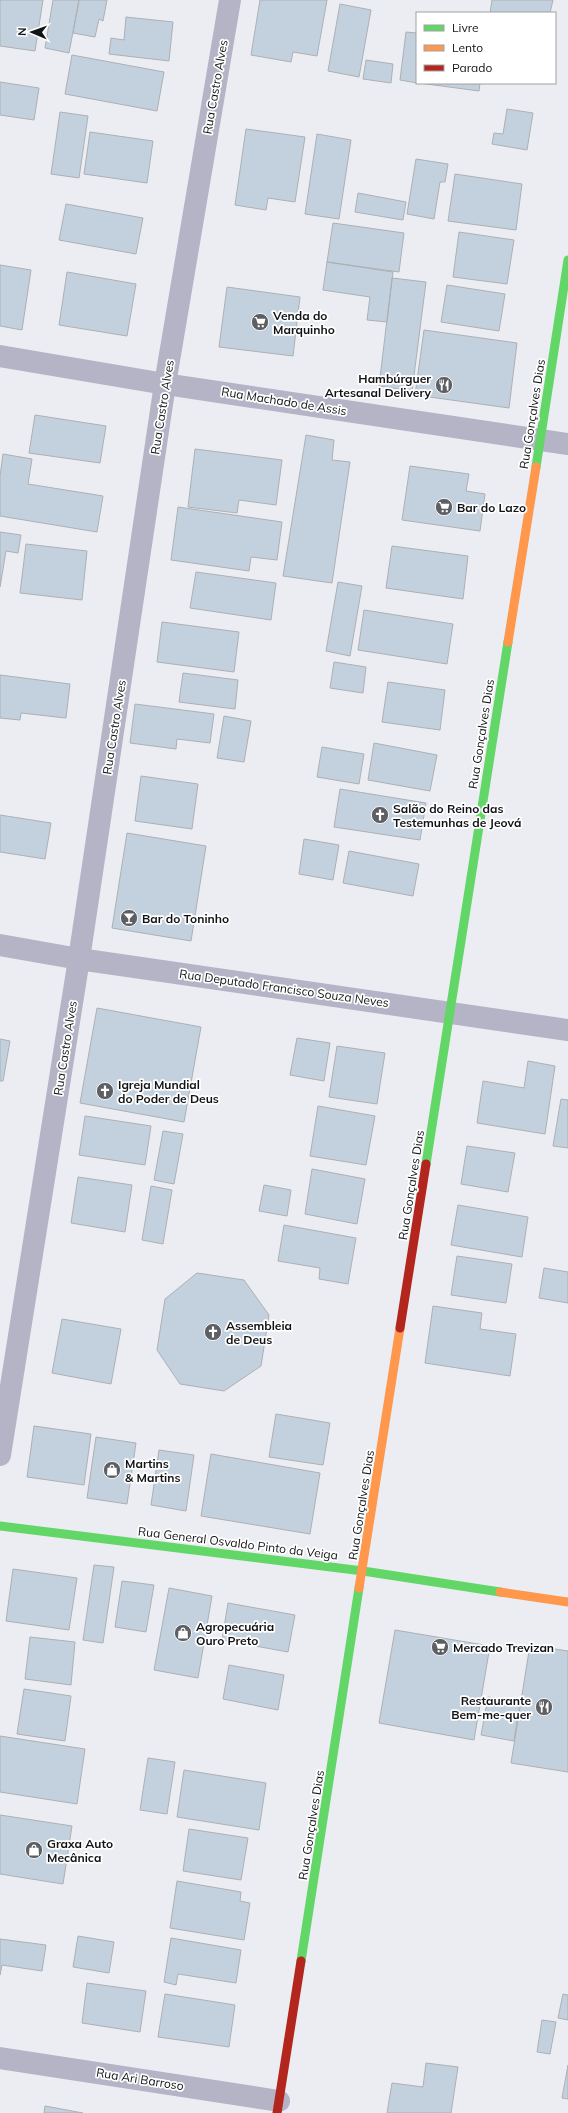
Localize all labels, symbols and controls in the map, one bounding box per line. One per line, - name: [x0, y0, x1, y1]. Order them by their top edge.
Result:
- north arrow: [12, 12, 52, 52]
- legend: [416, 12, 556, 84]
- text: Livre: [452, 20, 479, 35]
- text: N: [15, 27, 29, 36]
- street label: Rua Castro Alves: [199, 39, 231, 135]
- text: Lento: [452, 40, 483, 55]
- text: Parado: [452, 60, 492, 75]
- place label: Venda do Marquinho: [272, 308, 335, 337]
- supermarket icon: Venda do Marquinho: [250, 312, 270, 332]
- street label: Rua Gonçalves Dias: [516, 358, 548, 470]
- street label: Rua Castro Alves: [147, 359, 177, 455]
- place label: Hambúrguer Artesanal Delivery: [325, 371, 431, 400]
- restaurant icon: Hambúrguer Artesanal Delivery: [434, 375, 454, 395]
- street label: Rua Machado de Assis: [220, 384, 348, 418]
- supermarket icon: Bar do Lazo: [434, 497, 454, 517]
- place label: Bar do Lazo: [457, 500, 526, 515]
- street label: Rua Gonçalves Dias: [465, 678, 497, 790]
- street label: Rua Castro Alves: [99, 679, 129, 775]
- place label: Salão do Reino das Testemunhas de Jeová: [393, 801, 521, 830]
- church icon: Salão do Reino das Testemunhas de Jeová: [370, 805, 390, 825]
- bar icon: Bar do Toninho: [119, 908, 139, 928]
- place label: Bar do Toninho: [142, 911, 229, 926]
- street label: Rua Deputado Francisco Souza Neves: [178, 966, 390, 1010]
- street label: Rua Castro Alves: [50, 1000, 80, 1096]
- place label: Igreja Mundial do Poder de Deus: [118, 1077, 219, 1106]
- church icon: Igreja Mundial do Poder de Deus: [95, 1081, 115, 1101]
- street label: Rua Gonçalves Dias: [395, 1129, 427, 1241]
- place label: Assembleia de Deus: [226, 1318, 292, 1347]
- church icon: Assembleia de Deus: [203, 1322, 223, 1342]
- street label: Rua Gonçalves Dias: [345, 1449, 377, 1561]
- place label: Martins & Martins: [125, 1456, 180, 1485]
- shop icon: Martins & Martins: [102, 1460, 122, 1480]
- street label: Rua General Osvaldo Pinto da Veiga: [137, 1523, 339, 1563]
- place label: Agropecuária Ouro Preto: [196, 1619, 274, 1648]
- shop icon: Agropecuária Ouro Preto: [173, 1623, 193, 1643]
- supermarket icon: Mercado Trevizan: [430, 1637, 450, 1657]
- place label: Mercado Trevizan: [453, 1640, 554, 1655]
- place label: Restaurante Bem-me-quer: [451, 1693, 531, 1722]
- restaurant icon: Restaurante Bem-me-quer: [534, 1697, 554, 1717]
- street label: Rua Gonçalves Dias: [295, 1769, 327, 1881]
- place label: Graxa Auto Mecânica: [47, 1836, 113, 1865]
- shop icon: Graxa Auto Mecânica: [24, 1840, 44, 1860]
- street label: Rua Ari Barroso: [95, 2065, 185, 2093]

